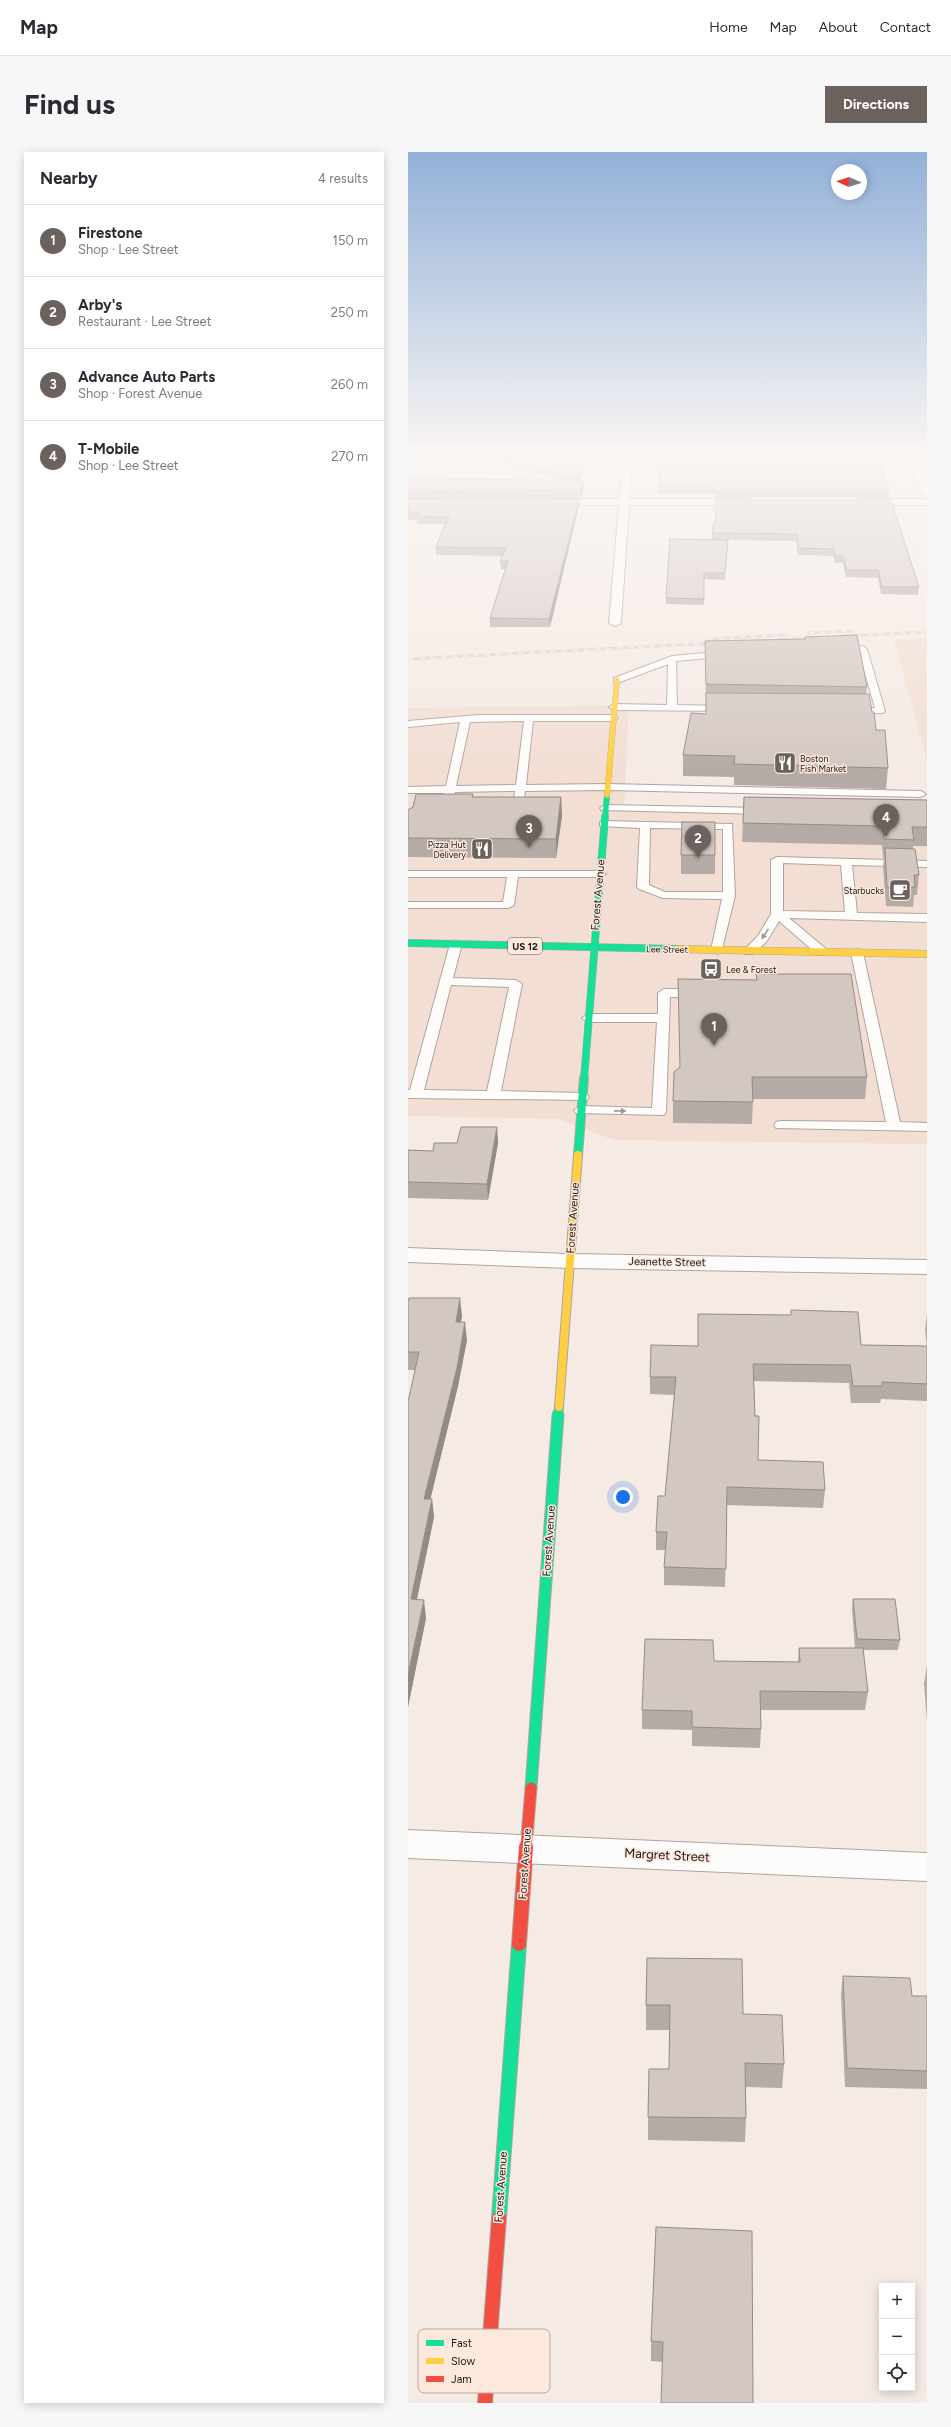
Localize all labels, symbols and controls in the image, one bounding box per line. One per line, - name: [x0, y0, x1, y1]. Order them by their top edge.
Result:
- text: Map: [20, 16, 58, 39]
- text: Home: [709, 19, 748, 36]
- text: Map: [770, 19, 797, 36]
- text: About: [819, 19, 858, 36]
- text: Contact: [880, 19, 931, 36]
- button: Directions: [825, 86, 927, 123]
- text: Find us: [24, 87, 115, 121]
- north arrow: [831, 164, 867, 200]
- text: Nearby: [40, 168, 98, 188]
- text: 4 results: [318, 171, 368, 186]
- text: Firestone: [78, 224, 143, 242]
- text: 1: [50, 233, 56, 248]
- text: 150 m: [333, 233, 368, 248]
- text: Shop · Lee Street: [78, 242, 179, 257]
- text: Arby's: [78, 296, 122, 314]
- text: 2: [49, 305, 57, 320]
- text: 250 m: [331, 305, 368, 320]
- text: Restaurant · Lee Street: [78, 314, 212, 329]
- text: Advance Auto Parts: [78, 368, 215, 386]
- text: 3: [49, 377, 57, 392]
- text: 260 m: [331, 377, 368, 392]
- text: Shop · Forest Avenue: [78, 386, 202, 401]
- text: T-Mobile: [78, 440, 139, 458]
- text: 4: [49, 449, 57, 464]
- text: 270 m: [331, 449, 368, 464]
- text: Shop · Lee Street: [78, 458, 179, 473]
- restaurant icon: Boston Fish Market: [772, 750, 798, 776]
- place label: Boston Fish Market: [800, 753, 847, 774]
- pin: 4: [873, 804, 899, 837]
- pin: 3: [516, 815, 542, 848]
- pin: 2: [685, 825, 711, 858]
- restaurant icon: Pizza Hut Delivery: [469, 836, 495, 862]
- place label: Pizza Hut Delivery: [428, 839, 467, 860]
- street label: Forest Avenue: [588, 859, 608, 931]
- cafe icon: Starbucks: [887, 877, 913, 903]
- place label: Starbucks: [844, 885, 884, 896]
- one-way arrow: [761, 928, 769, 939]
- road number: US 12: [508, 938, 542, 954]
- street label: Lee Street: [646, 943, 689, 955]
- bus stop icon: Lee & Forest: [698, 956, 724, 982]
- place label: Lee & Forest: [726, 964, 777, 975]
- pin: 1: [701, 1013, 727, 1046]
- one-way arrow: [614, 1108, 627, 1114]
- street label: Forest Avenue: [564, 1182, 582, 1254]
- street label: Jeanette Street: [628, 1255, 706, 1269]
- your location: [613, 1487, 633, 1507]
- street label: Forest Avenue: [540, 1505, 558, 1577]
- street label: Forest Avenue: [516, 1828, 534, 1900]
- street label: Margret Street: [624, 1845, 710, 1865]
- street label: Forest Avenue: [492, 2151, 510, 2223]
- map controls: [879, 2283, 915, 2391]
- button: +: [879, 2283, 915, 2319]
- button: −: [879, 2319, 915, 2355]
- legend: [418, 2329, 550, 2393]
- text: Fast: [451, 2337, 472, 2350]
- text: Slow: [451, 2355, 475, 2368]
- button: locate: [879, 2355, 915, 2391]
- text: Jam: [451, 2373, 472, 2386]

